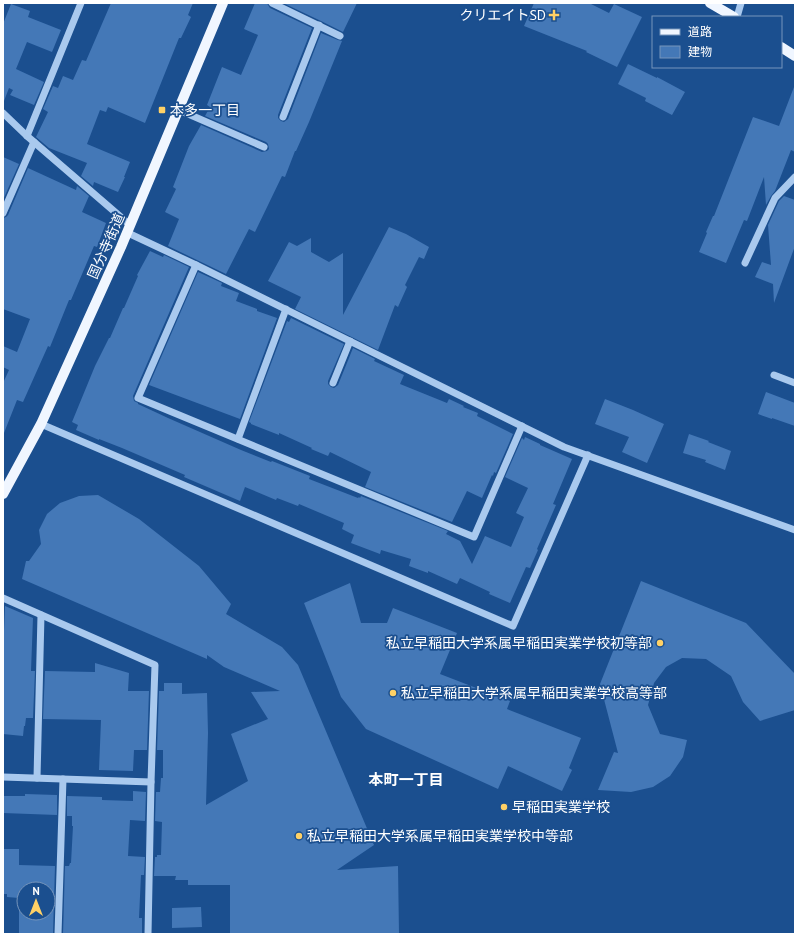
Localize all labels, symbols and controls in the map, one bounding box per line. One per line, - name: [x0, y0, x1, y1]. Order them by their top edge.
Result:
- place label: クリエイトSD: [459, 6, 546, 24]
- marker: クリエイトSD: [549, 10, 559, 20]
- legend: [652, 16, 782, 68]
- text: 道路: [688, 24, 712, 39]
- text: 建物: [688, 44, 712, 59]
- place label: 本多一丁目: [170, 101, 240, 119]
- marker: 本多一丁目: [157, 105, 167, 115]
- street label: 国分寺街道: [84, 210, 128, 282]
- place label: 私立早稲田大学系属早稲田実業学校初等部: [386, 634, 652, 652]
- marker: 私立早稲田大学系属早稲田実業学校初等部: [655, 638, 665, 648]
- place label: 私立早稲田大学系属早稲田実業学校高等部: [401, 684, 667, 702]
- marker: 私立早稲田大学系属早稲田実業学校高等部: [388, 688, 398, 698]
- district label: 本町一丁目: [368, 770, 444, 789]
- place label: 早稲田実業学校: [512, 798, 610, 816]
- marker: 早稲田実業学校: [499, 802, 509, 812]
- place label: 私立早稲田大学系属早稲田実業学校中等部: [307, 827, 573, 845]
- marker: 私立早稲田大学系属早稲田実業学校中等部: [294, 831, 304, 841]
- north arrow: [16, 881, 56, 921]
- text: N: [32, 884, 40, 898]

